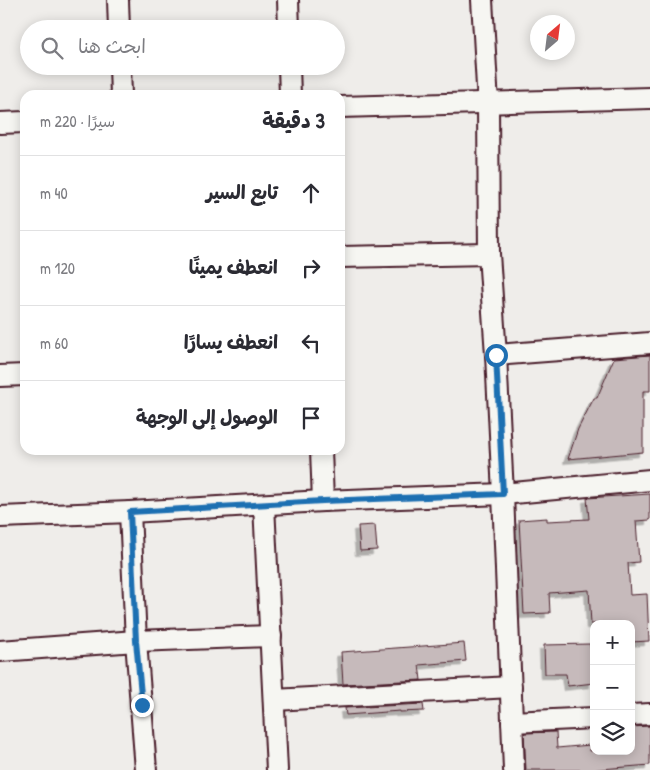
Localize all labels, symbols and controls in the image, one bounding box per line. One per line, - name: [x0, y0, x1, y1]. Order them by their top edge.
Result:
- north arrow: [530, 15, 575, 60]
- search box: [20, 20, 345, 75]
- text: ابحث هنا: [78, 33, 146, 59]
- icon: search: [38, 34, 66, 62]
- text: 3 دقيقة: [262, 106, 325, 135]
- text: سيرًا · 220 m: [40, 110, 115, 132]
- text: تابع السير: [206, 179, 278, 205]
- icon: ahead: [297, 179, 325, 207]
- text: 40 m: [40, 182, 68, 204]
- text: انعطف يمينًا: [189, 254, 278, 280]
- icon: right: [297, 254, 325, 282]
- text: 120 m: [40, 257, 75, 279]
- text: انعطف يسارًا: [184, 329, 278, 355]
- icon: left: [297, 329, 325, 357]
- text: 60 m: [40, 332, 68, 354]
- route start: [485, 344, 508, 367]
- text: الوصول إلى الوجهة: [136, 404, 278, 430]
- icon: arrive: [297, 404, 325, 432]
- map controls: [590, 620, 635, 755]
- button: +: [590, 620, 635, 665]
- button: −: [590, 665, 635, 710]
- route end: [131, 694, 154, 717]
- button: layers: [590, 710, 635, 755]

